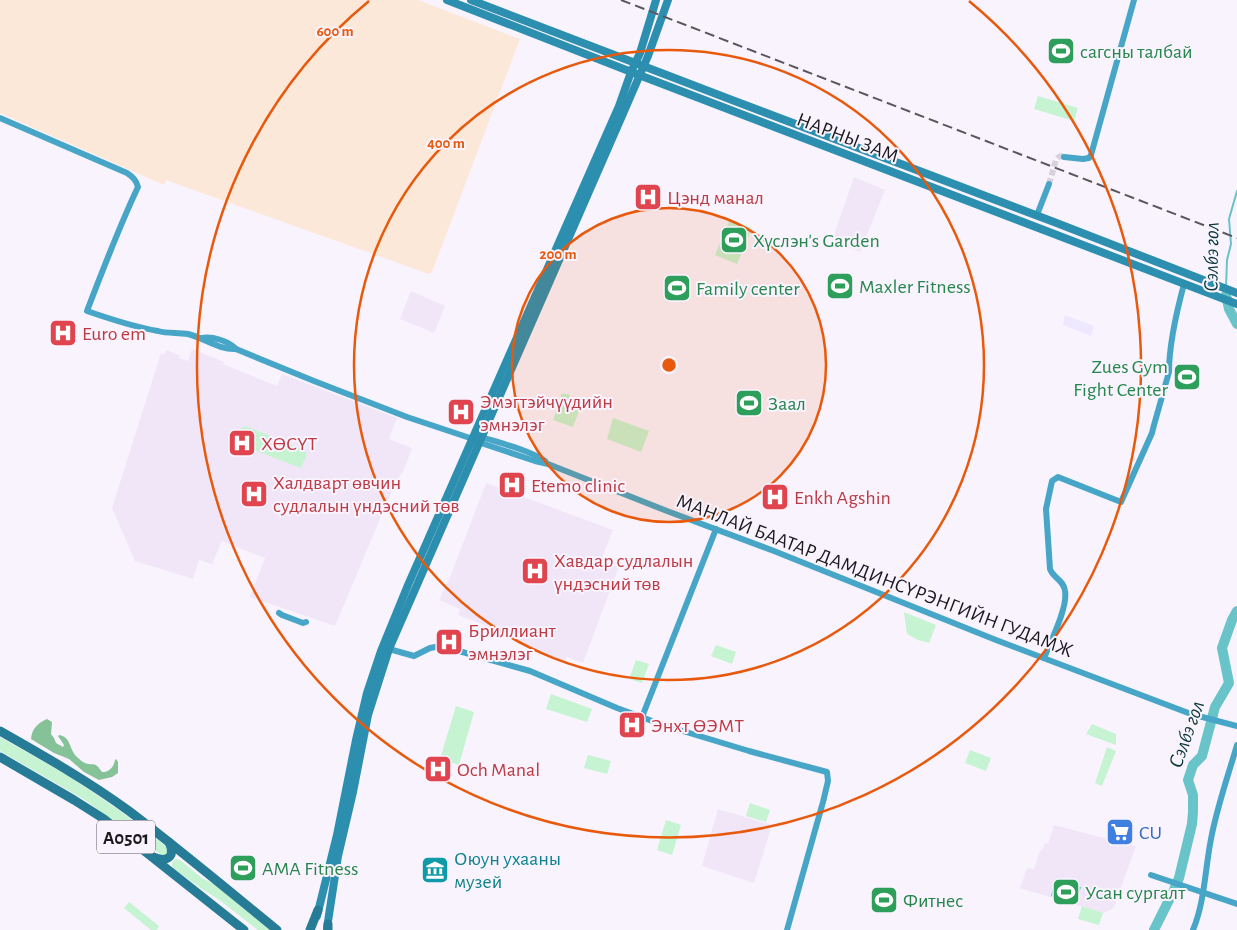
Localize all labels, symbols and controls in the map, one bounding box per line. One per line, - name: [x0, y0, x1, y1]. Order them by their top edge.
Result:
- text: 600 m: [316, 24, 354, 39]
- sports icon: сагсны талбай: [1046, 36, 1076, 66]
- place label: сагсны талбай: [1080, 42, 1193, 62]
- street label: НАРНЫ ЗАМ: [794, 109, 901, 167]
- text: 400 m: [427, 136, 465, 151]
- hospital icon: Цэнд манал: [633, 182, 663, 212]
- place label: Цэнд манал: [667, 188, 764, 208]
- water label: Сэлбэ гол: [1200, 222, 1223, 292]
- sports icon: Хүслэн's Garden: [719, 225, 749, 255]
- place label: Хүслэн's Garden: [753, 231, 880, 251]
- text: 200 m: [539, 247, 577, 262]
- sports icon: Maxler Fitness: [825, 271, 855, 301]
- sports icon: Family center: [662, 273, 692, 303]
- place label: Maxler Fitness: [859, 277, 971, 297]
- place label: Family center: [696, 279, 800, 299]
- hospital icon: Euro em: [48, 318, 78, 348]
- place label: Euro em: [82, 324, 146, 344]
- centre of rings: [660, 356, 678, 374]
- place label: Zues Gym Fight Center: [1073, 357, 1169, 400]
- sports icon: Zues Gym Fight Center: [1172, 362, 1202, 392]
- sports icon: Заал: [734, 388, 764, 418]
- place label: Эмэгтэйчүүдийн эмнэлэг: [480, 392, 613, 435]
- place label: Заал: [768, 394, 806, 414]
- hospital icon: Эмэгтэйчүүдийн эмнэлэг: [446, 397, 476, 427]
- hospital icon: ХӨСҮТ: [227, 428, 257, 458]
- place label: ХӨСҮТ: [261, 434, 318, 454]
- hospital icon: Etemo clinic: [497, 470, 527, 500]
- place label: Халдварт өвчин судлалын үндэсний төв: [273, 473, 460, 516]
- place label: Etemo clinic: [531, 476, 625, 496]
- hospital icon: Халдварт өвчин судлалын үндэсний төв: [239, 479, 269, 509]
- hospital icon: Enkh Agshin: [760, 482, 790, 512]
- place label: Enkh Agshin: [794, 488, 891, 508]
- street label: МАНЛАЙ БААТАР ДАМДИНСҮРЭНГИЙН ГУДАМЖ: [674, 491, 1076, 661]
- place label: Хавдар судлалын үндэсний төв: [554, 551, 693, 594]
- hospital icon: Хавдар судлалын үндэсний төв: [520, 556, 550, 586]
- place label: Бриллиант эмнэлэг: [468, 621, 556, 664]
- hospital icon: Бриллиант эмнэлэг: [434, 627, 464, 657]
- water label: Сэлбэ гол: [1165, 698, 1208, 771]
- hospital icon: Энхт ӨЭМТ: [617, 710, 647, 740]
- place label: Энхт ӨЭМТ: [651, 716, 744, 736]
- hospital icon: Och Manal: [423, 754, 453, 784]
- place label: Och Manal: [457, 760, 540, 780]
- supermarket icon: CU: [1105, 817, 1135, 847]
- road number: A0501: [97, 820, 155, 854]
- place label: CU: [1139, 823, 1162, 843]
- place label: Оюун ухааны музей: [454, 849, 561, 892]
- sports icon: AMA Fitness: [228, 853, 258, 883]
- museum icon: Оюун ухааны музей: [420, 855, 450, 885]
- place label: AMA Fitness: [262, 859, 358, 879]
- sports icon: Усан сургалт: [1051, 877, 1081, 907]
- place label: Усан сургалт: [1085, 883, 1186, 903]
- sports icon: Фитнес: [869, 885, 899, 915]
- place label: Фитнес: [903, 891, 963, 911]

